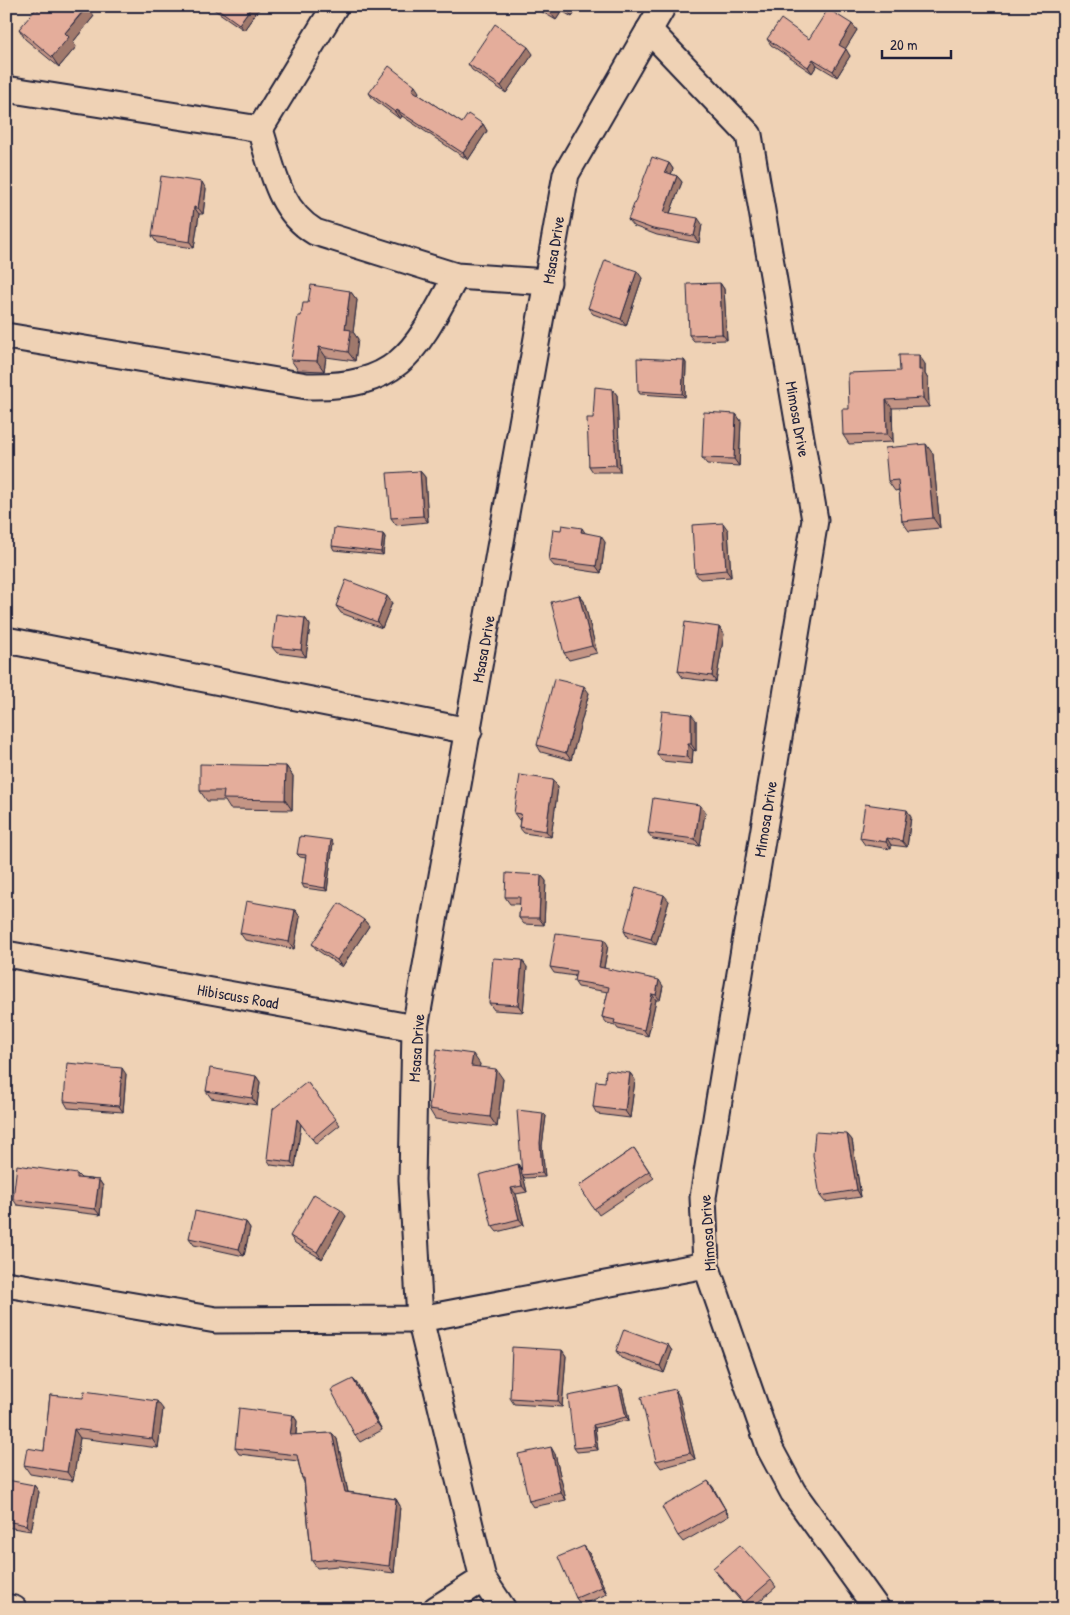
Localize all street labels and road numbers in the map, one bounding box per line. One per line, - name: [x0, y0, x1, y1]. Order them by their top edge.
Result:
- street label: Msasa Drive: [537, 214, 569, 285]
- street label: Mimosa Drive: [781, 379, 816, 459]
- street label: Msasa Drive: [466, 613, 500, 684]
- street label: Mimosa Drive: [748, 779, 782, 859]
- street label: Hibiscuss Road: [196, 978, 280, 1014]
- street label: Msasa Drive: [403, 1013, 429, 1083]
- street label: Mimosa Drive: [693, 1193, 721, 1272]

